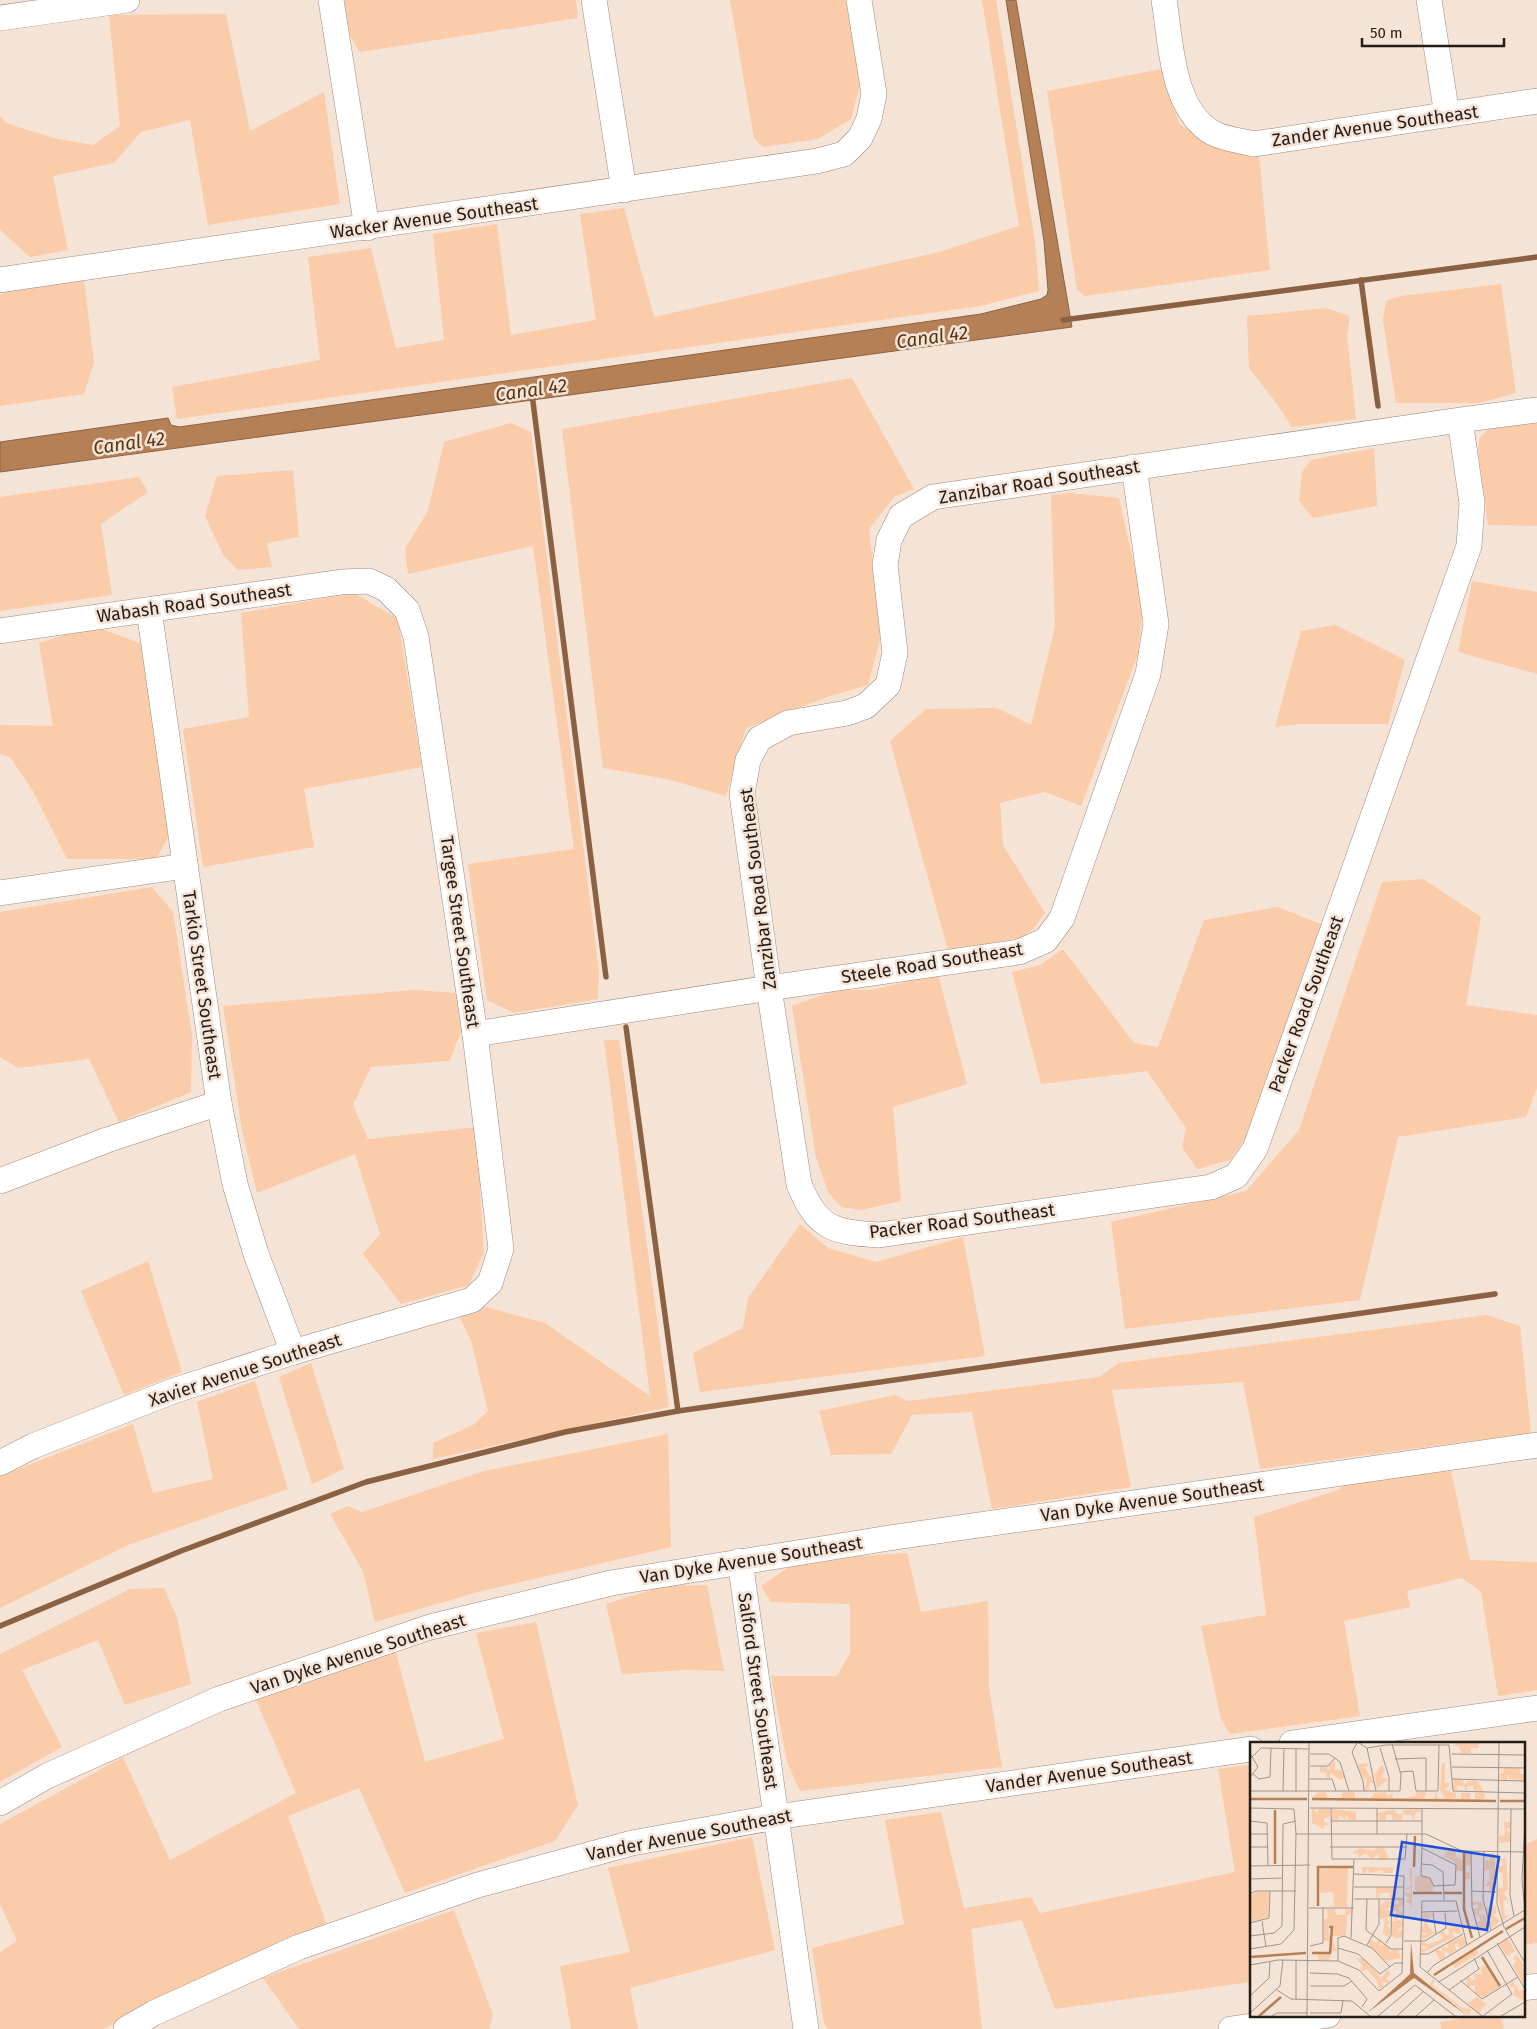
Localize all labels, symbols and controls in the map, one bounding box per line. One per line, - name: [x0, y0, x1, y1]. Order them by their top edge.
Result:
- scale bar: [1362, 15, 1504, 47]
- text: 50 m: [1370, 24, 1403, 42]
- street label: Zander Avenue Southeast: [1270, 101, 1480, 151]
- street label: Wacker Avenue Southeast: [329, 192, 540, 243]
- water label: Canal 42: [895, 321, 969, 353]
- water label: Canal 42: [494, 374, 568, 406]
- water label: Canal 42: [92, 427, 166, 459]
- street label: Zanzibar Road Southeast: [937, 455, 1141, 509]
- street label: Wabash Road Southeast: [95, 578, 293, 628]
- street label: Zanzibar Road Southeast: [735, 787, 781, 991]
- street label: Targee Street Southeast: [436, 834, 484, 1030]
- street label: Tarkio Street Southeast: [178, 889, 226, 1081]
- street label: Packer Road Southeast: [1264, 912, 1348, 1095]
- street label: Steele Road Southeast: [840, 938, 1025, 988]
- street label: Packer Road Southeast: [868, 1199, 1056, 1243]
- street label: Xavier Avenue Southeast: [146, 1328, 344, 1412]
- street label: Van Dyke Avenue Southeast: [1039, 1473, 1265, 1527]
- street label: Van Dyke Avenue Southeast: [638, 1531, 864, 1588]
- street label: Salford Street Southeast: [733, 1591, 783, 1791]
- street label: Van Dyke Avenue Southeast: [248, 1609, 469, 1699]
- inset map: [1250, 1742, 1524, 2016]
- street label: Vander Avenue Southeast: [984, 1747, 1194, 1797]
- street label: Vander Avenue Southeast: [585, 1804, 794, 1866]

